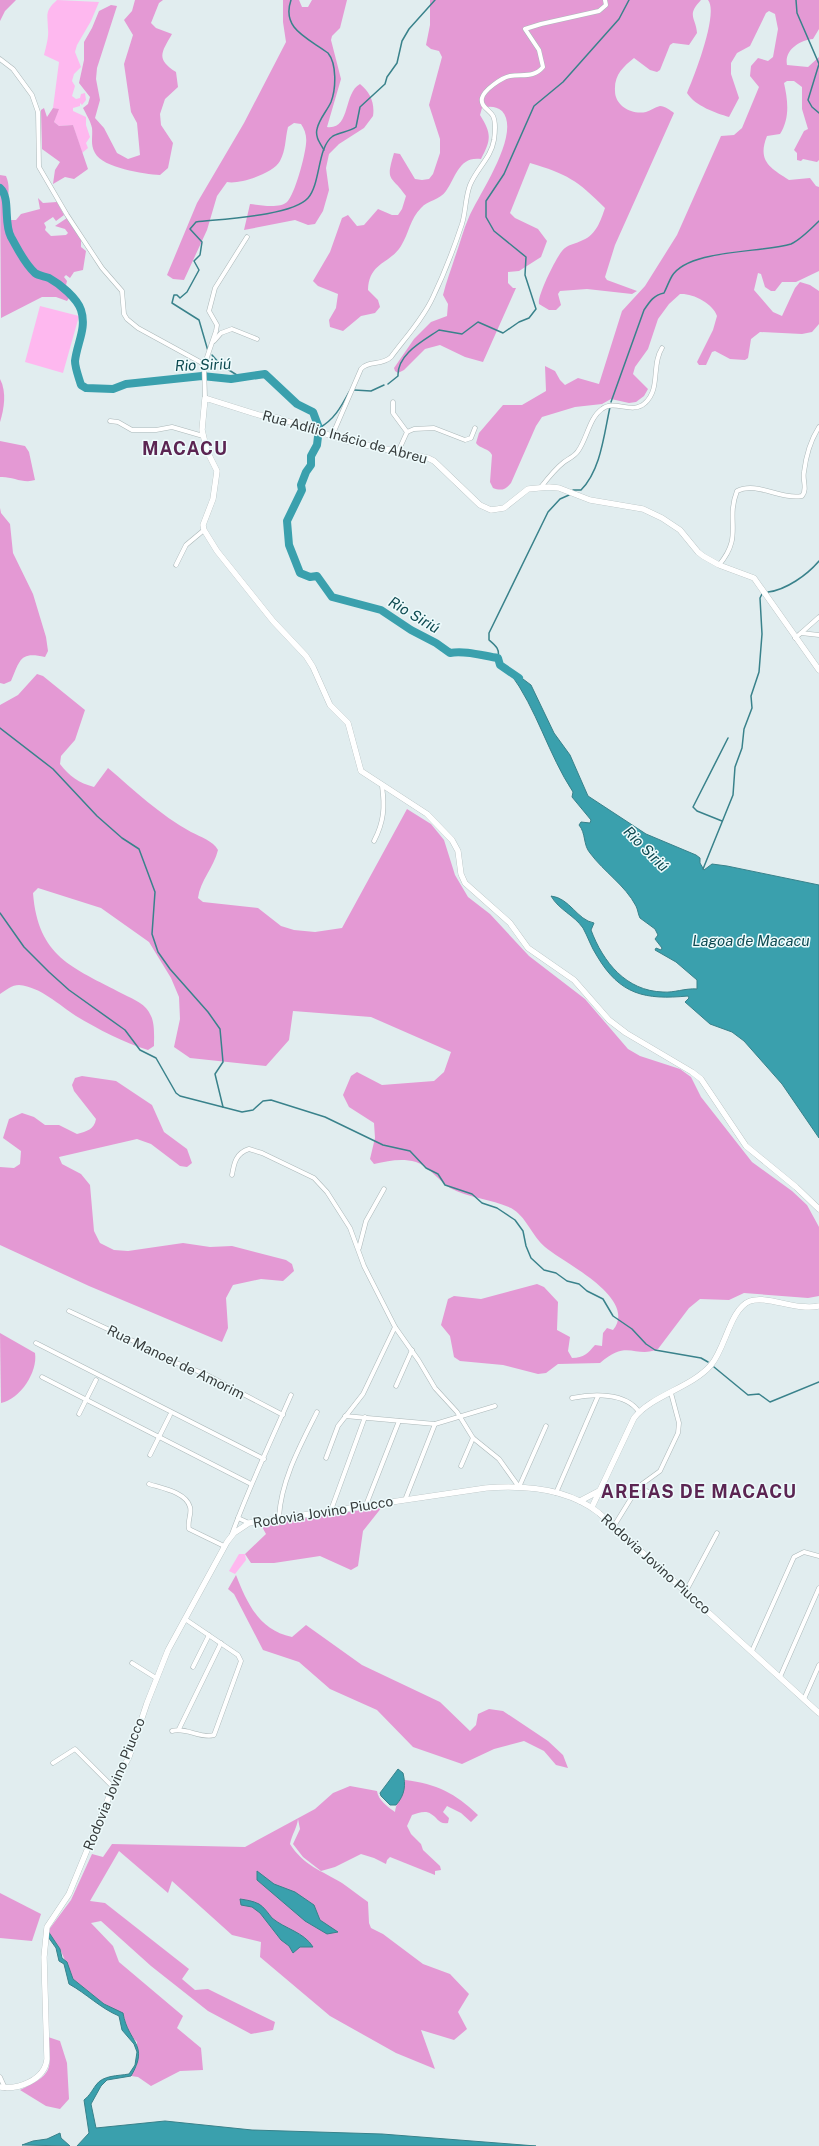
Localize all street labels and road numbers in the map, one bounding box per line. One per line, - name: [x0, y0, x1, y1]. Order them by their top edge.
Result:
- street label: Rua Adílio Inácio de Abreu: [261, 407, 429, 467]
- street label: Rua Manoel de Amorim: [105, 1322, 247, 1402]
- street label: Rodovia Jovino Piucco: [252, 1493, 394, 1531]
- street label: Rodovia Jovino Piucco: [598, 1511, 714, 1617]
- street label: Rodovia Jovino Piucco: [80, 1715, 148, 1853]

